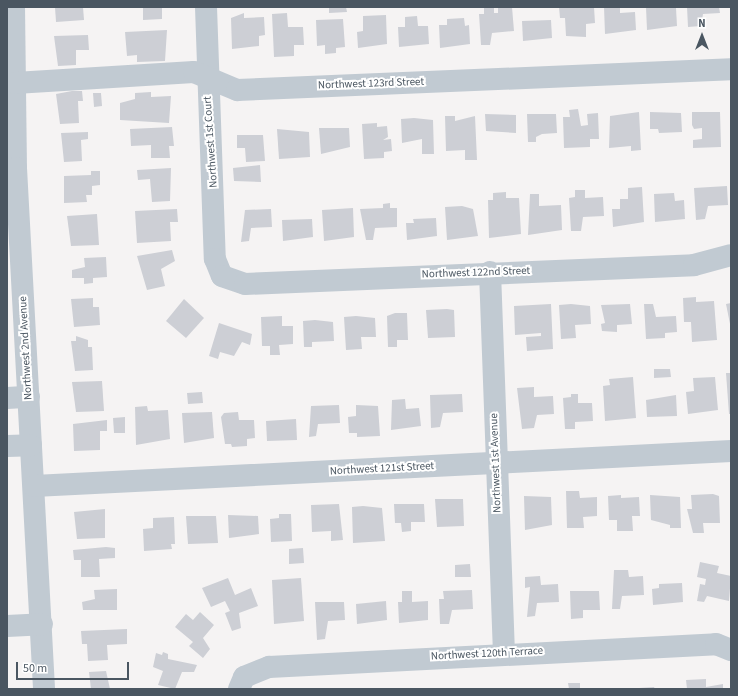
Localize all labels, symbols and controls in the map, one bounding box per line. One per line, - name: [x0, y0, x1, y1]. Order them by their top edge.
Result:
- north arrow: [682, 16, 722, 56]
- text: N: [698, 16, 706, 31]
- street label: Northwest 123rd Street: [318, 76, 424, 92]
- street label: Northwest 1st Court: [201, 96, 221, 188]
- street label: Northwest 122nd Street: [422, 265, 530, 281]
- street label: Northwest 2nd Avenue: [17, 296, 35, 400]
- street label: Northwest 1st Avenue: [488, 413, 504, 513]
- street label: Northwest 121st Street: [329, 460, 435, 478]
- street label: Northwest 120th Terrace: [431, 644, 543, 664]
- scale bar: [18, 654, 131, 680]
- text: 50 m: [23, 660, 47, 677]

